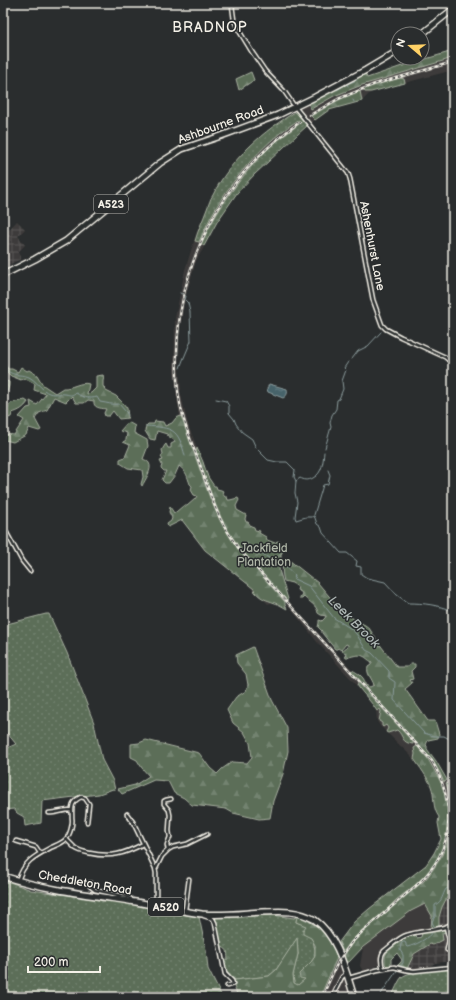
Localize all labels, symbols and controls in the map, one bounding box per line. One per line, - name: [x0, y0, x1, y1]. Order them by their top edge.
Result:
- district label: BRADNOP: [172, 19, 248, 36]
- north arrow: [390, 26, 430, 66]
- text: N: [394, 37, 409, 49]
- street label: Ashbourne Road: [176, 102, 266, 147]
- road number: A523: [94, 195, 128, 213]
- street label: Ashenhurst Lane: [356, 200, 388, 292]
- park label: Jackfield Plantation: [237, 541, 291, 570]
- water label: Leek Brook: [325, 593, 384, 652]
- street label: Cheddleton Road: [37, 867, 133, 899]
- road number: A520: [148, 898, 184, 916]
- scale bar: [28, 948, 100, 974]
- text: 200 m: [34, 955, 68, 970]

